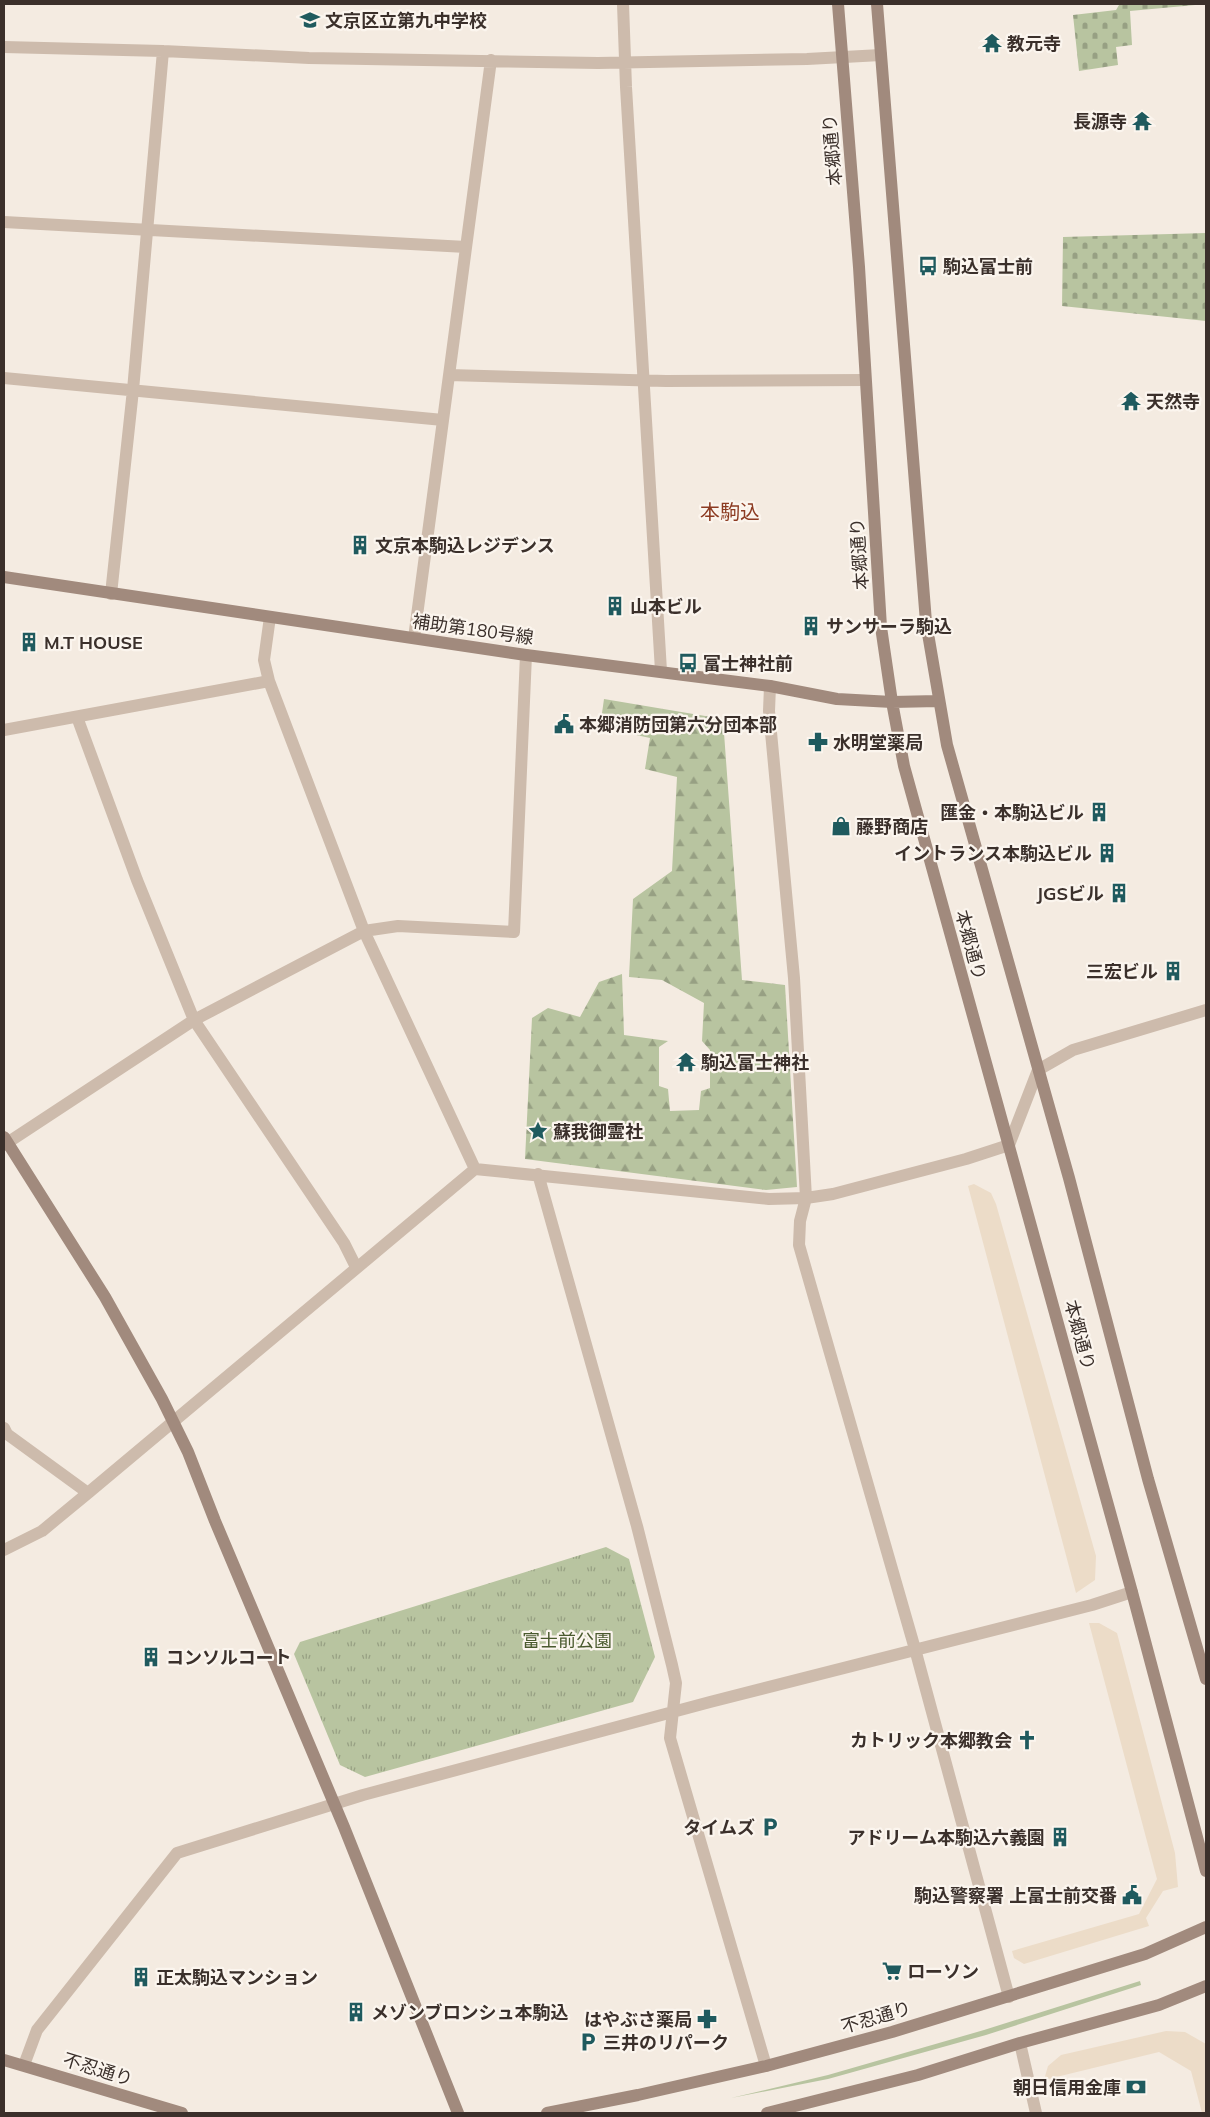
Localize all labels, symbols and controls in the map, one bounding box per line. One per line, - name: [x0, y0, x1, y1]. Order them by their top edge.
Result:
- school or university icon: 文京区立第九中学校: [299, 9, 321, 31]
- place label: 文京区立第九中学校: [325, 9, 487, 32]
- temple icon: 教元寺: [981, 32, 1003, 54]
- place label: 教元寺: [1007, 32, 1061, 55]
- place label: 長源寺: [1073, 110, 1127, 133]
- temple icon: 長源寺: [1131, 110, 1153, 132]
- street label: 本郷通り: [817, 113, 847, 187]
- bus stop icon: 駒込富士前: [917, 255, 939, 277]
- place label: 駒込富士前: [943, 255, 1033, 278]
- temple icon: 天然寺: [1120, 390, 1142, 412]
- place label: 天然寺: [1146, 390, 1200, 413]
- district label: 本駒込: [700, 499, 760, 524]
- street label: 本郷通り: [845, 517, 873, 591]
- building icon: 文京本駒込レジデンス: [349, 534, 371, 556]
- place label: 文京本駒込レジデンス: [375, 534, 555, 557]
- building icon: 山本ビル: [604, 595, 626, 617]
- place label: 山本ビル: [630, 595, 702, 618]
- street label: 補助第180号線: [411, 609, 535, 649]
- building icon: サンサーラ駒込: [800, 615, 822, 637]
- place label: サンサーラ駒込: [826, 615, 952, 638]
- building icon: M.T HOUSE: [18, 631, 40, 653]
- place label: M.T HOUSE: [44, 631, 143, 654]
- bus stop icon: 富士神社前: [677, 652, 699, 674]
- place label: 富士神社前: [703, 652, 793, 675]
- public building icon: 本郷消防団第六分団本部: [553, 713, 575, 735]
- place label: 本郷消防団第六分団本部: [579, 713, 777, 736]
- pharmacy icon: 水明堂薬局: [807, 731, 829, 753]
- place label: 水明堂薬局: [833, 731, 923, 754]
- place label: 匯金・本駒込ビル: [940, 801, 1084, 824]
- building icon: 匯金・本駒込ビル: [1088, 801, 1110, 823]
- shop icon: 藤野商店: [830, 815, 852, 837]
- place label: 藤野商店: [856, 815, 928, 838]
- place label: イントランス本駒込ビル: [894, 842, 1092, 865]
- building icon: イントランス本駒込ビル: [1096, 842, 1118, 864]
- place label: JGSビル: [1037, 882, 1104, 905]
- building icon: JGSビル: [1108, 882, 1130, 904]
- street label: 本郷通り: [951, 907, 991, 983]
- place label: 三宏ビル: [1086, 960, 1158, 983]
- building icon: 三宏ビル: [1162, 960, 1184, 982]
- temple icon: 駒込富士神社: [675, 1051, 697, 1073]
- place label: 駒込富士神社: [701, 1051, 809, 1074]
- place icon: 蘇我御霊社: [527, 1120, 549, 1142]
- place label: 蘇我御霊社: [553, 1120, 643, 1143]
- street label: 本郷通り: [1060, 1297, 1100, 1373]
- park label: 富士前公園: [522, 1629, 612, 1652]
- building icon: コンソルコート: [140, 1646, 162, 1668]
- place label: コンソルコート: [166, 1646, 292, 1669]
- place label: カトリック本郷教会: [850, 1729, 1012, 1752]
- church icon: カトリック本郷教会: [1016, 1729, 1038, 1751]
- place label: タイムズ: [683, 1816, 755, 1839]
- parking icon: タイムズ: [759, 1816, 781, 1838]
- place label: アドリーム本駒込六義園: [848, 1826, 1045, 1849]
- building icon: アドリーム本駒込六義園: [1049, 1826, 1071, 1848]
- place label: 駒込警察署 上富士前交番: [914, 1884, 1117, 1907]
- public building icon: 駒込警察署 上富士前交番: [1121, 1884, 1143, 1906]
- supermarket icon: ローソン: [881, 1960, 903, 1982]
- place label: ローソン: [907, 1960, 979, 1983]
- building icon: 正太駒込マンション: [130, 1966, 152, 1988]
- place label: 正太駒込マンション: [156, 1966, 318, 1989]
- street label: 不忍通り: [838, 1996, 914, 2038]
- building icon: メゾンブロンシュ本駒込: [345, 2001, 367, 2023]
- place label: メゾンブロンシュ本駒込: [371, 2001, 568, 2024]
- place label: はやぶさ薬局: [584, 2008, 692, 2031]
- pharmacy icon: はやぶさ薬局: [696, 2008, 718, 2030]
- parking icon: 三井のリパーク: [577, 2031, 599, 2053]
- place label: 三井のリパーク: [603, 2031, 729, 2054]
- street label: 不忍通り: [60, 2047, 136, 2091]
- place label: 朝日信用金庫: [1013, 2076, 1121, 2099]
- bank icon: 朝日信用金庫: [1125, 2076, 1147, 2098]

